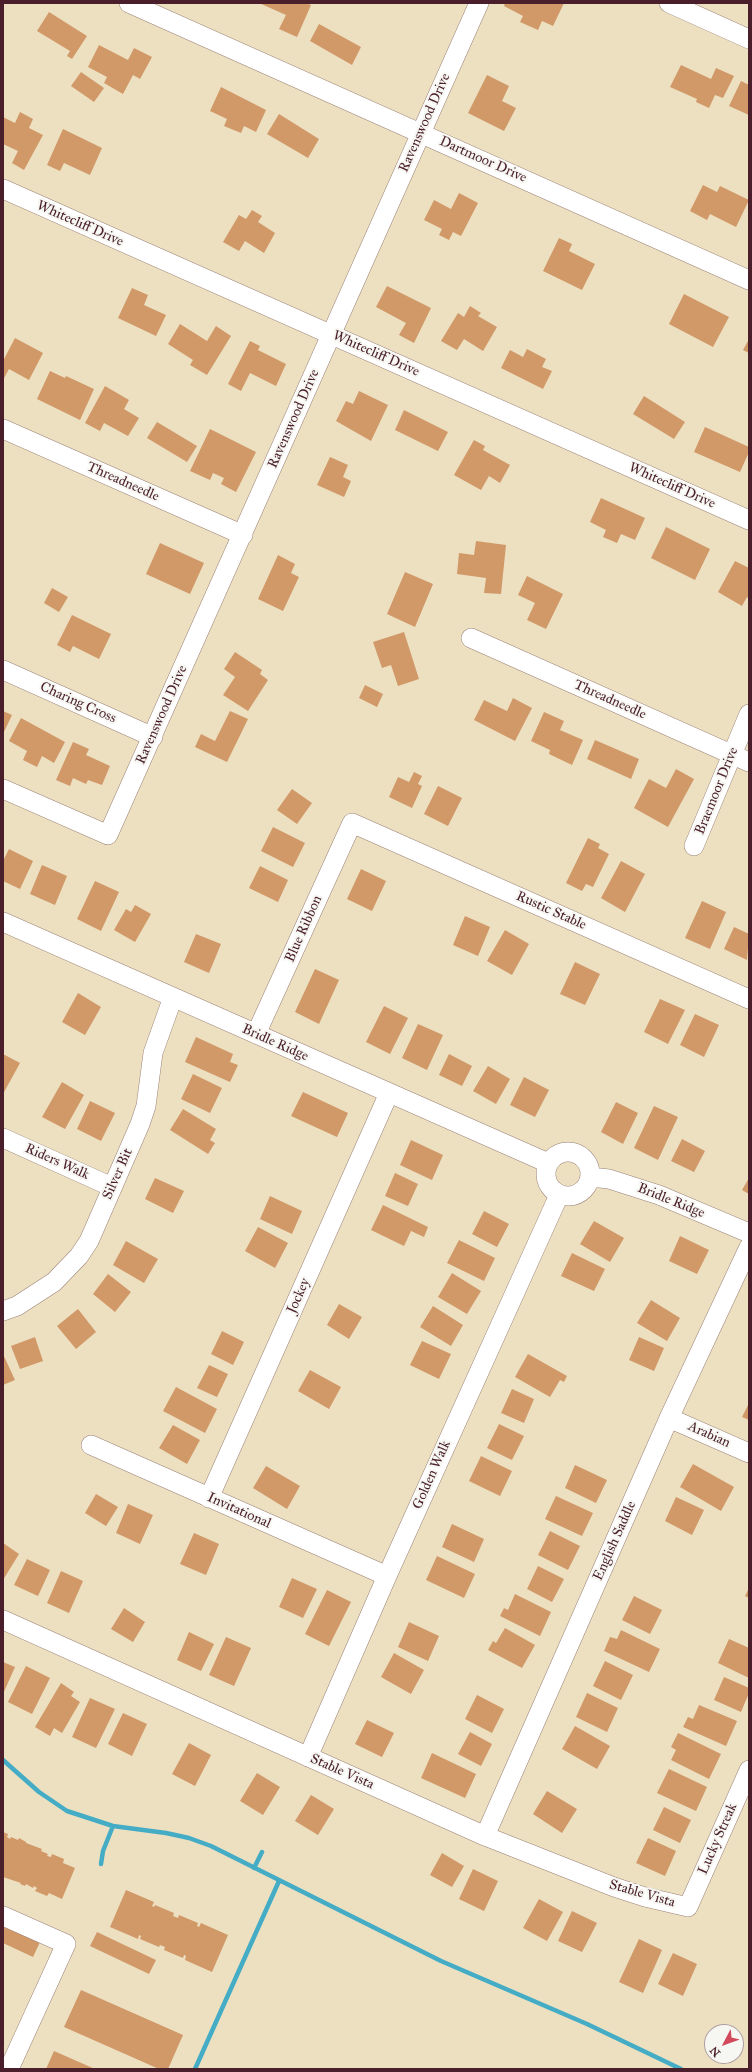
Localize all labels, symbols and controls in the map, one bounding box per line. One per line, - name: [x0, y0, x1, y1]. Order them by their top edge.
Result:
- street label: Ravenswood Drive: [396, 71, 454, 175]
- street label: Dartmoor Drive: [437, 133, 529, 187]
- street label: Whitecliff Drive: [34, 197, 126, 251]
- street label: Whitecliff Drive: [330, 327, 422, 381]
- street label: Ravenswood Drive: [265, 367, 323, 471]
- street label: Threadneedle: [84, 459, 162, 505]
- street label: Whitecliff Drive: [626, 459, 718, 513]
- street label: Ravenswood Drive: [133, 663, 191, 767]
- street label: Threadneedle: [571, 677, 649, 723]
- street label: Charing Cross: [37, 679, 119, 727]
- street label: Braemoor Drive: [692, 745, 742, 837]
- street label: Rustic Stable: [513, 888, 589, 934]
- street label: Blue Ribbon: [282, 893, 326, 965]
- street label: Bridle Ridge: [239, 1021, 311, 1065]
- street label: Riders Walk: [22, 1140, 92, 1184]
- street label: Silver Bit: [99, 1146, 137, 1202]
- street label: Bridle Ridge: [635, 1180, 707, 1222]
- street label: Jockey: [284, 1276, 314, 1316]
- street label: Arabian: [685, 1418, 733, 1452]
- street label: Golden Walk: [409, 1438, 455, 1512]
- street label: Invitational: [205, 1490, 273, 1532]
- street label: English Saddle: [590, 1499, 640, 1583]
- street label: Stable Vista: [308, 1751, 376, 1793]
- street label: Lucky Streak: [695, 1801, 741, 1877]
- street label: Stable Vista: [607, 1877, 677, 1911]
- north arrow: [704, 2024, 744, 2064]
- text: N: [707, 2044, 723, 2059]

